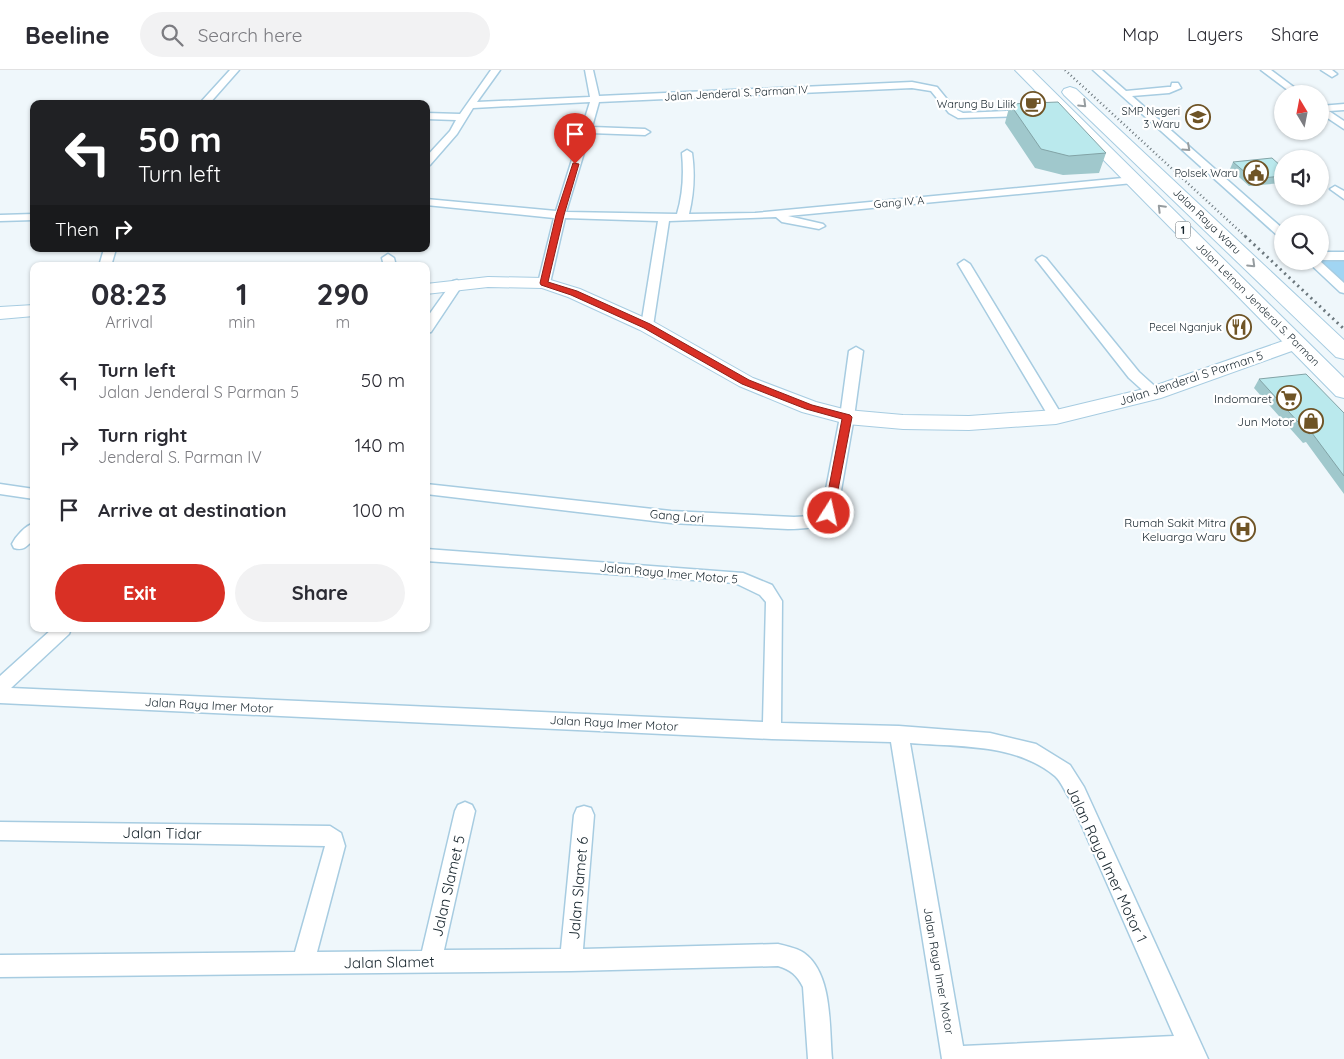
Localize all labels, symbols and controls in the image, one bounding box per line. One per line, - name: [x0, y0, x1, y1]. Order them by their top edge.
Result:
- search box: [140, 12, 490, 57]
- text: Beeline: [25, 20, 110, 50]
- icon: search: [158, 21, 186, 49]
- text: Search here: [198, 23, 303, 47]
- text: Map: [1122, 23, 1159, 46]
- text: Layers: [1187, 23, 1243, 46]
- text: Share: [1271, 23, 1319, 46]
- street label: Jalan Jenderal S. Parman IV: [664, 82, 808, 104]
- north arrow: [1274, 85, 1329, 140]
- map controls: [1274, 85, 1329, 270]
- cafe icon: Warung Bu Lilik: [1020, 91, 1046, 117]
- place label: Warung Bu Lilik: [937, 97, 1016, 111]
- one-way arrow: [1077, 98, 1086, 107]
- place label: SMP Negeri 3 Waru: [1122, 104, 1180, 131]
- school or university icon: SMP Negeri 3 Waru: [1185, 104, 1211, 130]
- pin: [554, 113, 596, 164]
- text: 50 m: [138, 117, 222, 161]
- icon: left: [55, 120, 120, 185]
- icon: arrive: [561, 120, 589, 148]
- one-way arrow: [1181, 142, 1190, 151]
- button: sound: [1274, 150, 1329, 205]
- text: Turn left: [138, 160, 221, 188]
- public building icon: Polsek Waru: [1243, 160, 1269, 186]
- place label: Polsek Waru: [1174, 166, 1238, 180]
- street label: Jalan Raya Waru: [1170, 185, 1244, 257]
- street label: Gang IV A: [873, 193, 925, 211]
- one-way arrow: [1158, 205, 1167, 214]
- icon: right: [109, 215, 137, 243]
- button: search: [1274, 215, 1329, 270]
- text: Then: [55, 217, 99, 241]
- road number: 1: [1176, 222, 1190, 238]
- street label: Jalan Letnan Jenderal S. Parman: [1193, 239, 1323, 369]
- one-way arrow: [1246, 258, 1255, 267]
- text: 08:23: [91, 275, 167, 313]
- text: 1: [236, 275, 248, 313]
- text: 290: [316, 275, 369, 313]
- text: Arrival: [105, 312, 153, 332]
- text: min: [228, 312, 255, 332]
- text: m: [335, 312, 350, 332]
- restaurant icon: Pecel Nganjuk: [1226, 314, 1252, 340]
- place label: Pecel Nganjuk: [1149, 320, 1222, 334]
- street label: Jalan Jenderal S Parman 5: [1117, 348, 1265, 408]
- text: Turn left: [98, 358, 176, 382]
- icon: left: [55, 366, 83, 394]
- text: 50 m: [361, 368, 405, 392]
- text: Jalan Jenderal S Parman 5: [98, 382, 299, 402]
- supermarket icon: Indomaret: [1276, 385, 1302, 411]
- place label: Indomaret: [1214, 391, 1272, 406]
- shop icon: Jun Motor: [1298, 408, 1324, 434]
- place label: Jun Motor: [1237, 414, 1294, 429]
- text: Turn right: [98, 423, 187, 447]
- icon: right: [55, 431, 83, 459]
- text: 140 m: [354, 433, 405, 457]
- text: Jenderal S. Parman IV: [98, 447, 262, 467]
- position arrow: [802, 486, 854, 538]
- icon: arrive: [55, 496, 83, 524]
- text: Arrive at destination: [98, 498, 287, 522]
- text: 100 m: [353, 498, 405, 522]
- street label: Gang Lori: [649, 506, 705, 526]
- place label: Rumah Sakit Mitra Keluarga Waru: [1124, 515, 1226, 544]
- hospital icon: Rumah Sakit Mitra Keluarga Waru: [1230, 516, 1256, 542]
- street label: Jalan Raya Imer Motor 5: [599, 559, 739, 587]
- button: Exit: [55, 564, 225, 622]
- button: Share: [235, 564, 405, 622]
- street label: Jalan Raya Imer Motor: [144, 694, 274, 716]
- street label: Jalan Raya Imer Motor: [549, 712, 679, 734]
- street label: Jalan Raya Imer Motor 1: [1062, 783, 1152, 945]
- street label: Jalan Tidar: [122, 823, 202, 843]
- street label: Jalan Slamet 5: [427, 833, 469, 939]
- street label: Jalan Slamet 6: [564, 836, 592, 940]
- street label: Jalan Raya Imer Motor: [920, 906, 958, 1036]
- street label: Jalan Slamet: [343, 952, 435, 972]

